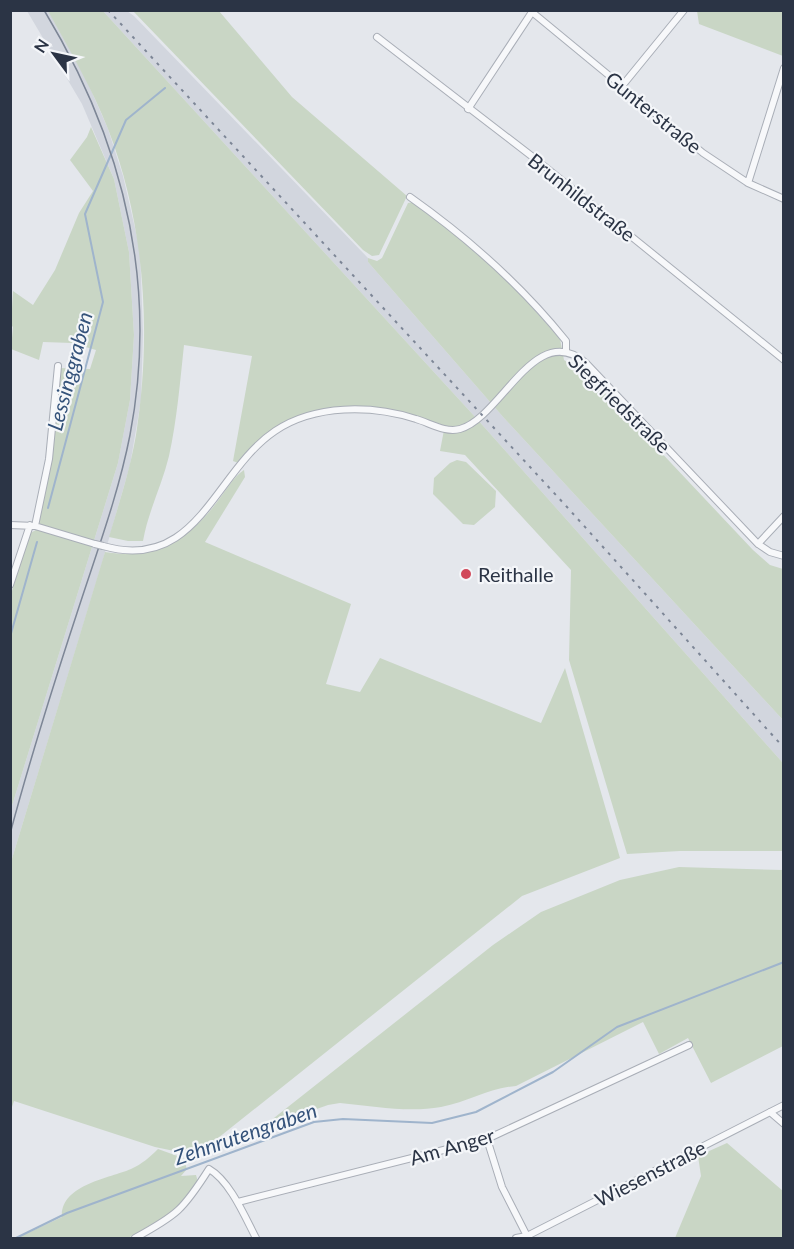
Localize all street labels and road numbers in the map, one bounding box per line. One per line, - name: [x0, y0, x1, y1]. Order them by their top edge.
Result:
- street label: Gunterstraße: [601, 66, 707, 158]
- street label: Brunhildstraße: [524, 148, 640, 246]
- street label: Siegfriedstraße: [564, 348, 676, 458]
- street label: Am Anger: [407, 1122, 498, 1170]
- street label: Wiesenstraße: [590, 1135, 710, 1211]

